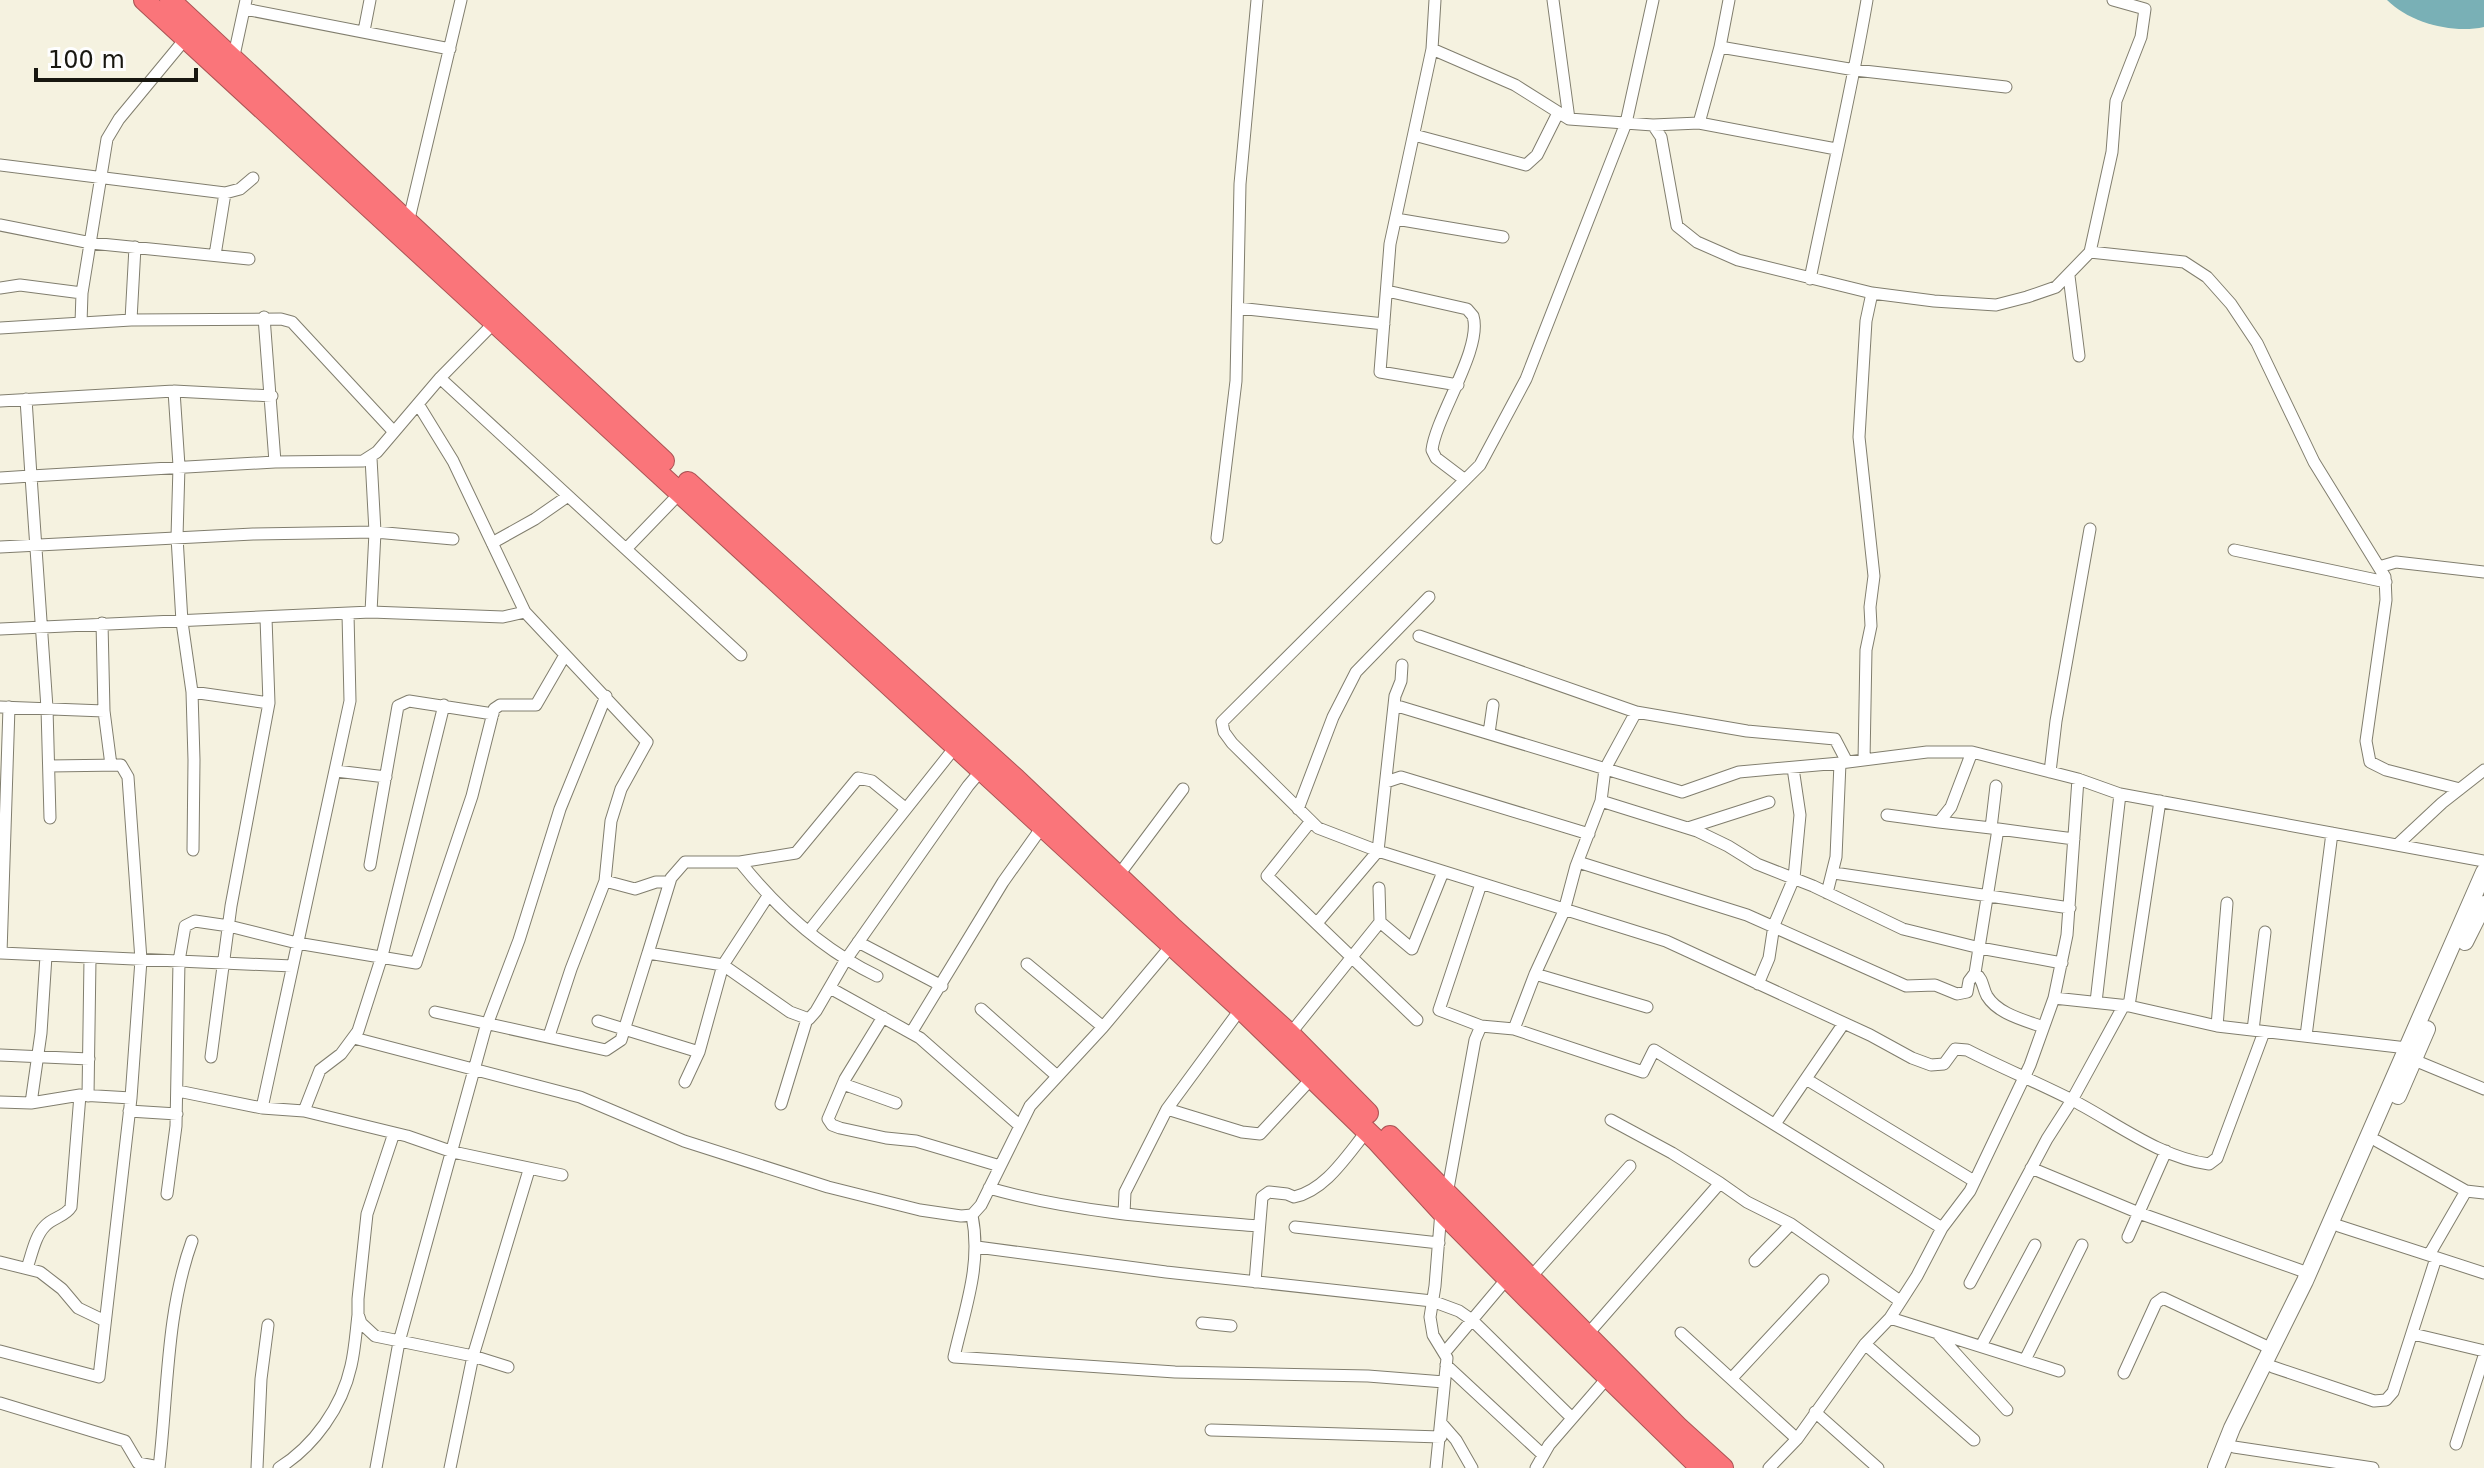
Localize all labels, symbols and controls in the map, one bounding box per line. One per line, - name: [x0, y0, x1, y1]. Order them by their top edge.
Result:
- scale bar: [36, 32, 196, 82]
- text: 100 m: [48, 46, 125, 74]

